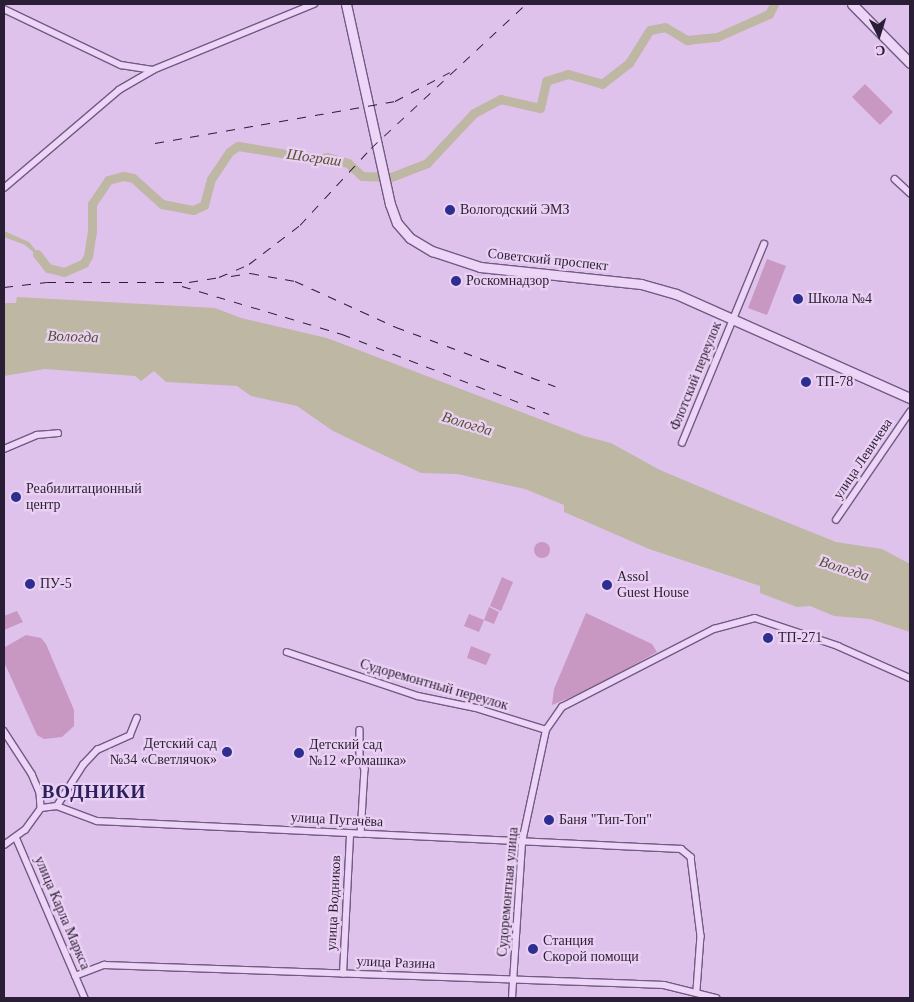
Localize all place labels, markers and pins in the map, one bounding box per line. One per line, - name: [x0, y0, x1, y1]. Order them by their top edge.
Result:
- place label: Вологодский ЭМЗ: [460, 202, 569, 218]
- marker: Вологодский ЭМЗ: [444, 204, 456, 216]
- place label: Роскомнадзор: [466, 273, 549, 289]
- marker: Роскомнадзор: [450, 275, 462, 287]
- place label: Школа №4: [808, 291, 872, 307]
- marker: Школа №4: [792, 293, 804, 305]
- place label: ТП-78: [816, 374, 853, 390]
- marker: ТП-78: [800, 376, 812, 388]
- place label: Реабилитационный центр: [26, 481, 142, 514]
- marker: Реабилитационный центр: [10, 491, 22, 503]
- place label: Assol Guest House: [617, 569, 689, 602]
- place label: ПУ-5: [40, 576, 72, 592]
- marker: ПУ-5: [24, 578, 36, 590]
- marker: Assol Guest House: [601, 579, 613, 591]
- place label: ТП-271: [778, 630, 822, 646]
- marker: ТП-271: [762, 632, 774, 644]
- place label: Детский сад №34 «Светлячок»: [110, 736, 217, 769]
- place label: Детский сад №12 «Ромашка»: [309, 737, 407, 770]
- marker: Детский сад №34 «Светлячок»: [221, 746, 233, 758]
- marker: Детский сад №12 «Ромашка»: [293, 747, 305, 759]
- place label: Баня "Тип-Топ": [559, 812, 652, 828]
- marker: Баня "Тип-Топ": [543, 814, 555, 826]
- place label: Станция Скорой помощи: [543, 933, 639, 966]
- marker: Станция Скорой помощи: [527, 943, 539, 955]

